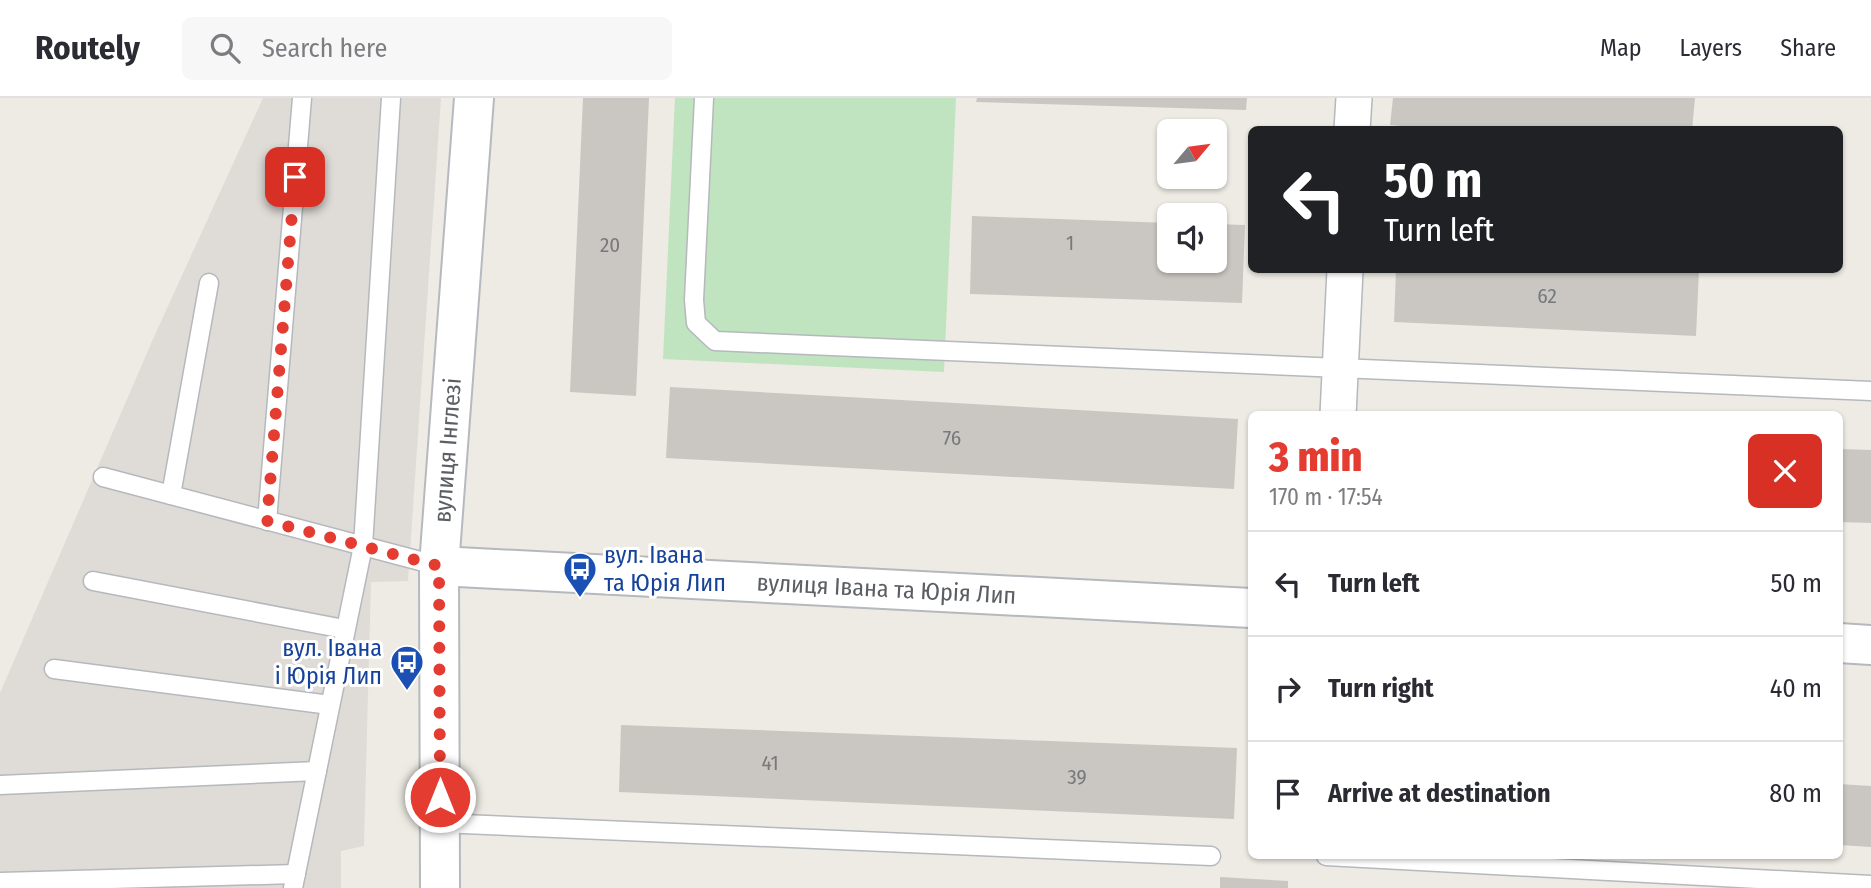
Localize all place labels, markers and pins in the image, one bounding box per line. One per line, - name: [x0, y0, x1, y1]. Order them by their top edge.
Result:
- pin: [265, 147, 325, 207]
- place label: вул. Івана та Юрія Лип: [604, 541, 726, 597]
- bus stop icon: вул. Івана та Юрія Лип: [561, 550, 599, 599]
- place label: вул. Івана і Юрія Лип: [275, 634, 382, 690]
- bus stop icon: вул. Івана і Юрія Лип: [388, 643, 426, 692]

